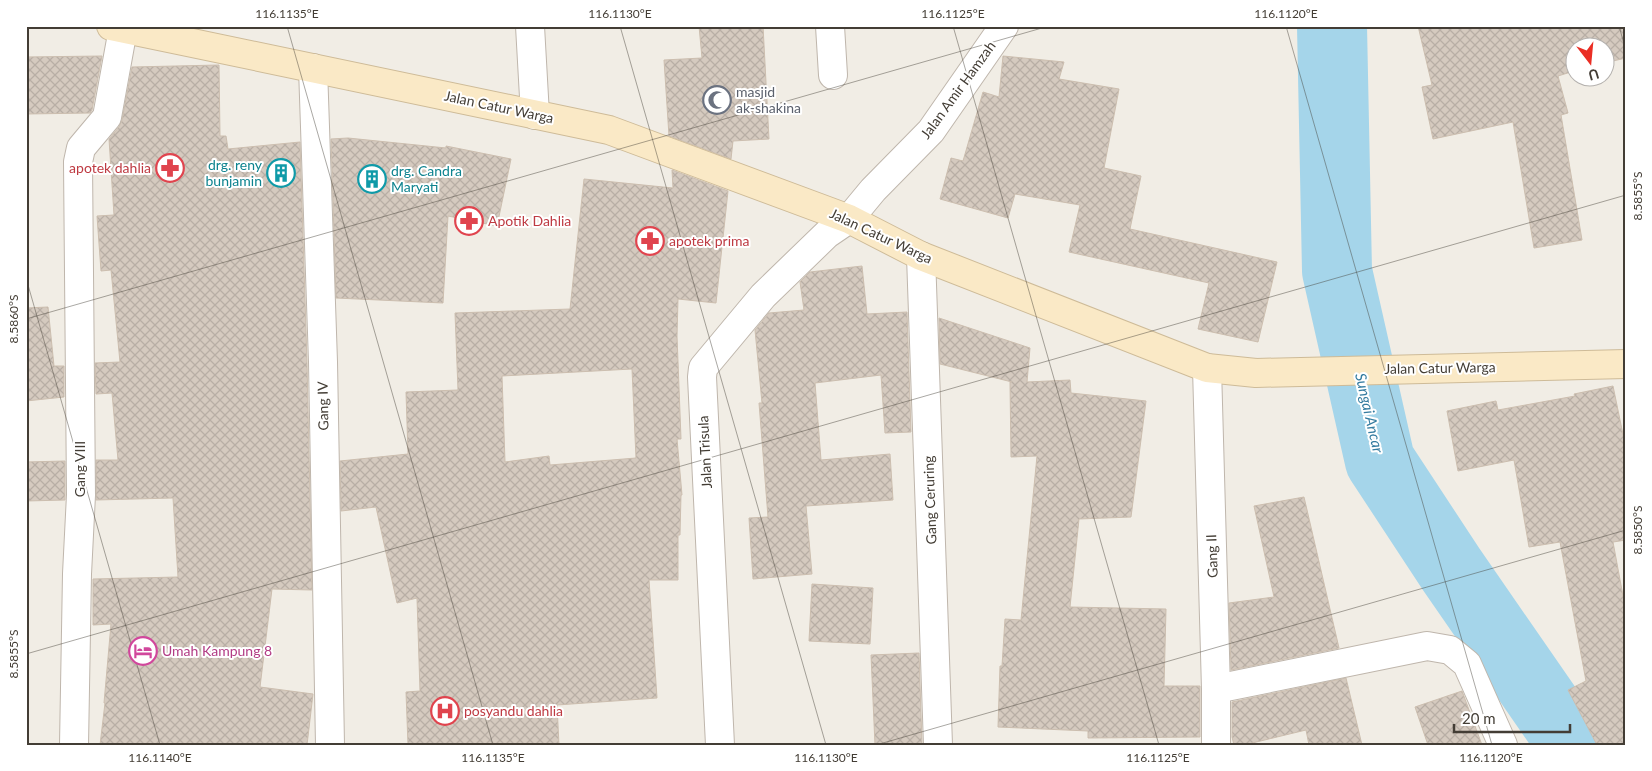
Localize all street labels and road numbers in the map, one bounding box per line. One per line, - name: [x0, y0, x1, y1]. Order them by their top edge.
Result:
- street label: Jalan Amir Hamzah: [916, 38, 999, 142]
- street label: Jalan Catur Warga: [443, 87, 555, 126]
- street label: Jalan Catur Warga: [827, 204, 935, 267]
- street label: Jalan Catur Warga: [1384, 358, 1496, 377]
- street label: Gang IV: [314, 381, 331, 431]
- street label: Jalan Trisula: [694, 415, 715, 489]
- street label: Gang VIII: [71, 441, 88, 497]
- street label: Gang Ceruring: [919, 455, 940, 545]
- street label: Gang II: [1202, 534, 1221, 578]

